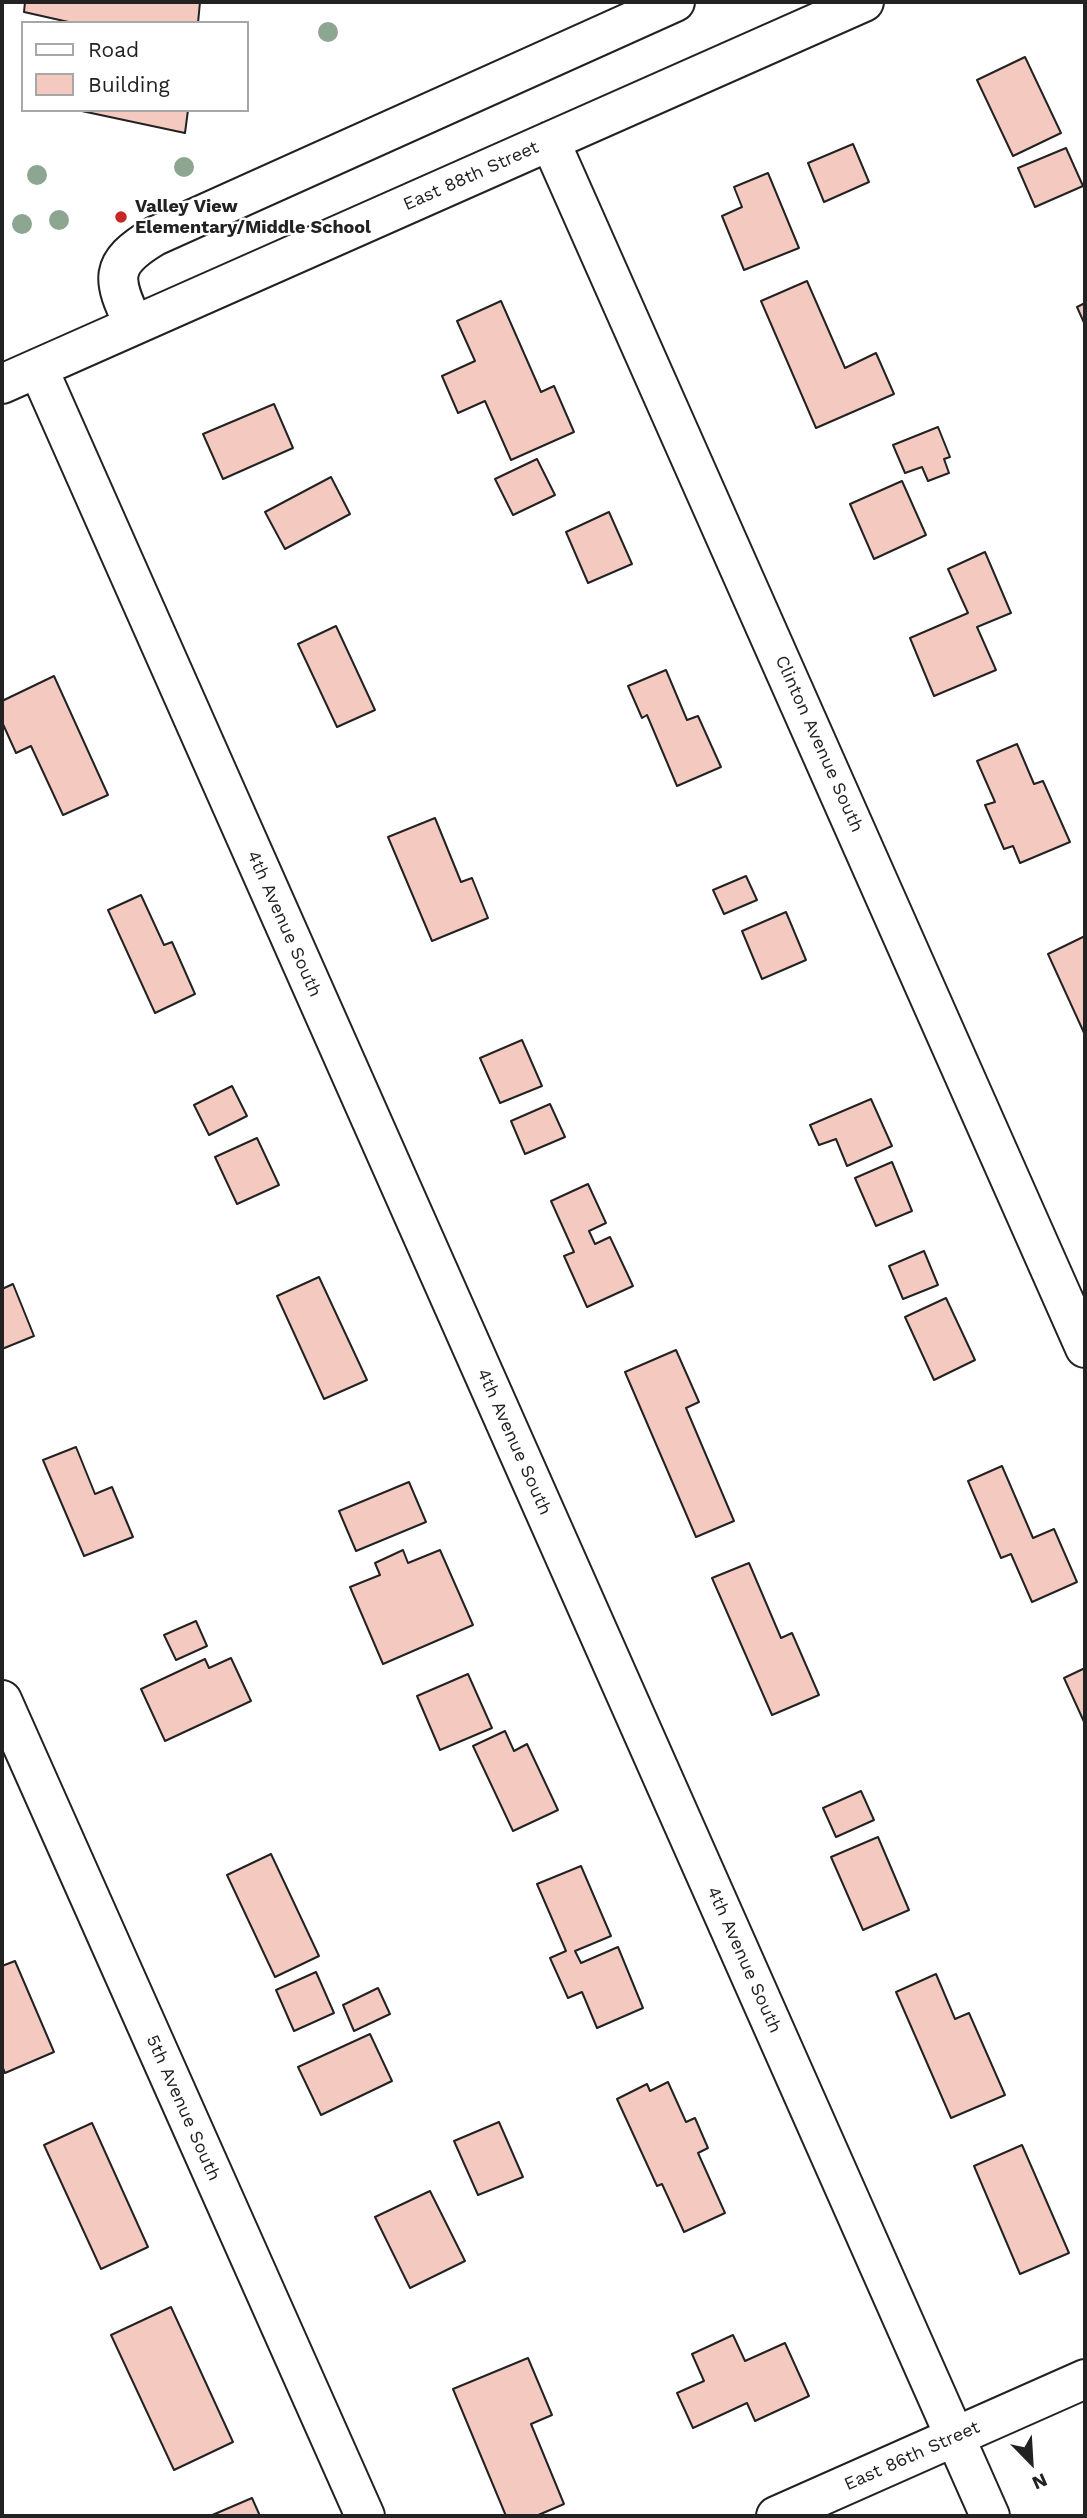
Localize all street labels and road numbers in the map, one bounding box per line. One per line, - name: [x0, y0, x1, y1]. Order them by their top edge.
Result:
- street label: East 88th Street: [400, 136, 542, 216]
- street label: Clinton Avenue South: [770, 652, 868, 836]
- street label: 4th Avenue South: [242, 848, 326, 1000]
- street label: 4th Avenue South: [472, 1366, 556, 1518]
- street label: 4th Avenue South: [702, 1884, 786, 2036]
- street label: 5th Avenue South: [141, 2032, 225, 2184]
- street label: East 86th Street: [841, 2416, 983, 2496]

